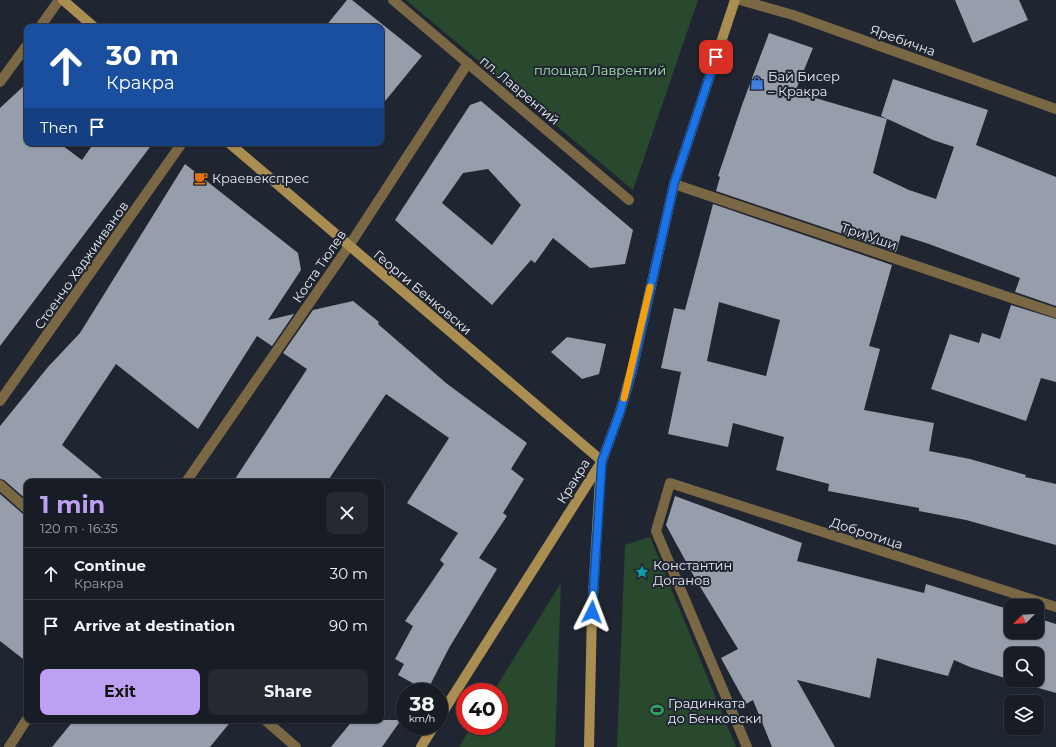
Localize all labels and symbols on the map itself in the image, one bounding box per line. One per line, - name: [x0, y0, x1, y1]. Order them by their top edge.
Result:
- street label: Яребична: [868, 21, 938, 59]
- pin: [699, 40, 733, 74]
- street label: пл. Лаврентий: [477, 52, 563, 128]
- park label: площад Лаврентий: [534, 62, 666, 78]
- place label: Бай Бисер – Кракра: [768, 68, 840, 99]
- shop icon: Бай Бисер – Кракра: [749, 75, 765, 91]
- cafe icon: Краевекспрес: [193, 170, 209, 186]
- place label: Краевекспрес: [212, 170, 309, 186]
- street label: Стоенчо Хаджииванов: [31, 198, 131, 332]
- street label: Три Уши: [839, 219, 899, 253]
- street label: Коста Тюлев: [289, 227, 349, 305]
- street label: Георги Бенковски: [371, 246, 475, 338]
- street label: Кракра: [553, 456, 593, 506]
- street label: Добротица: [829, 514, 905, 552]
- place label: Константин Доганов: [653, 557, 732, 588]
- place icon: Константин Доганов: [634, 564, 650, 580]
- position arrow: [571, 591, 613, 633]
- north arrow: [1004, 599, 1044, 639]
- speed limit sign: 40: [456, 683, 508, 735]
- place label: Градинката до Бенковски: [668, 695, 762, 726]
- sports icon: Градинката до Бенковски: [649, 702, 665, 718]

